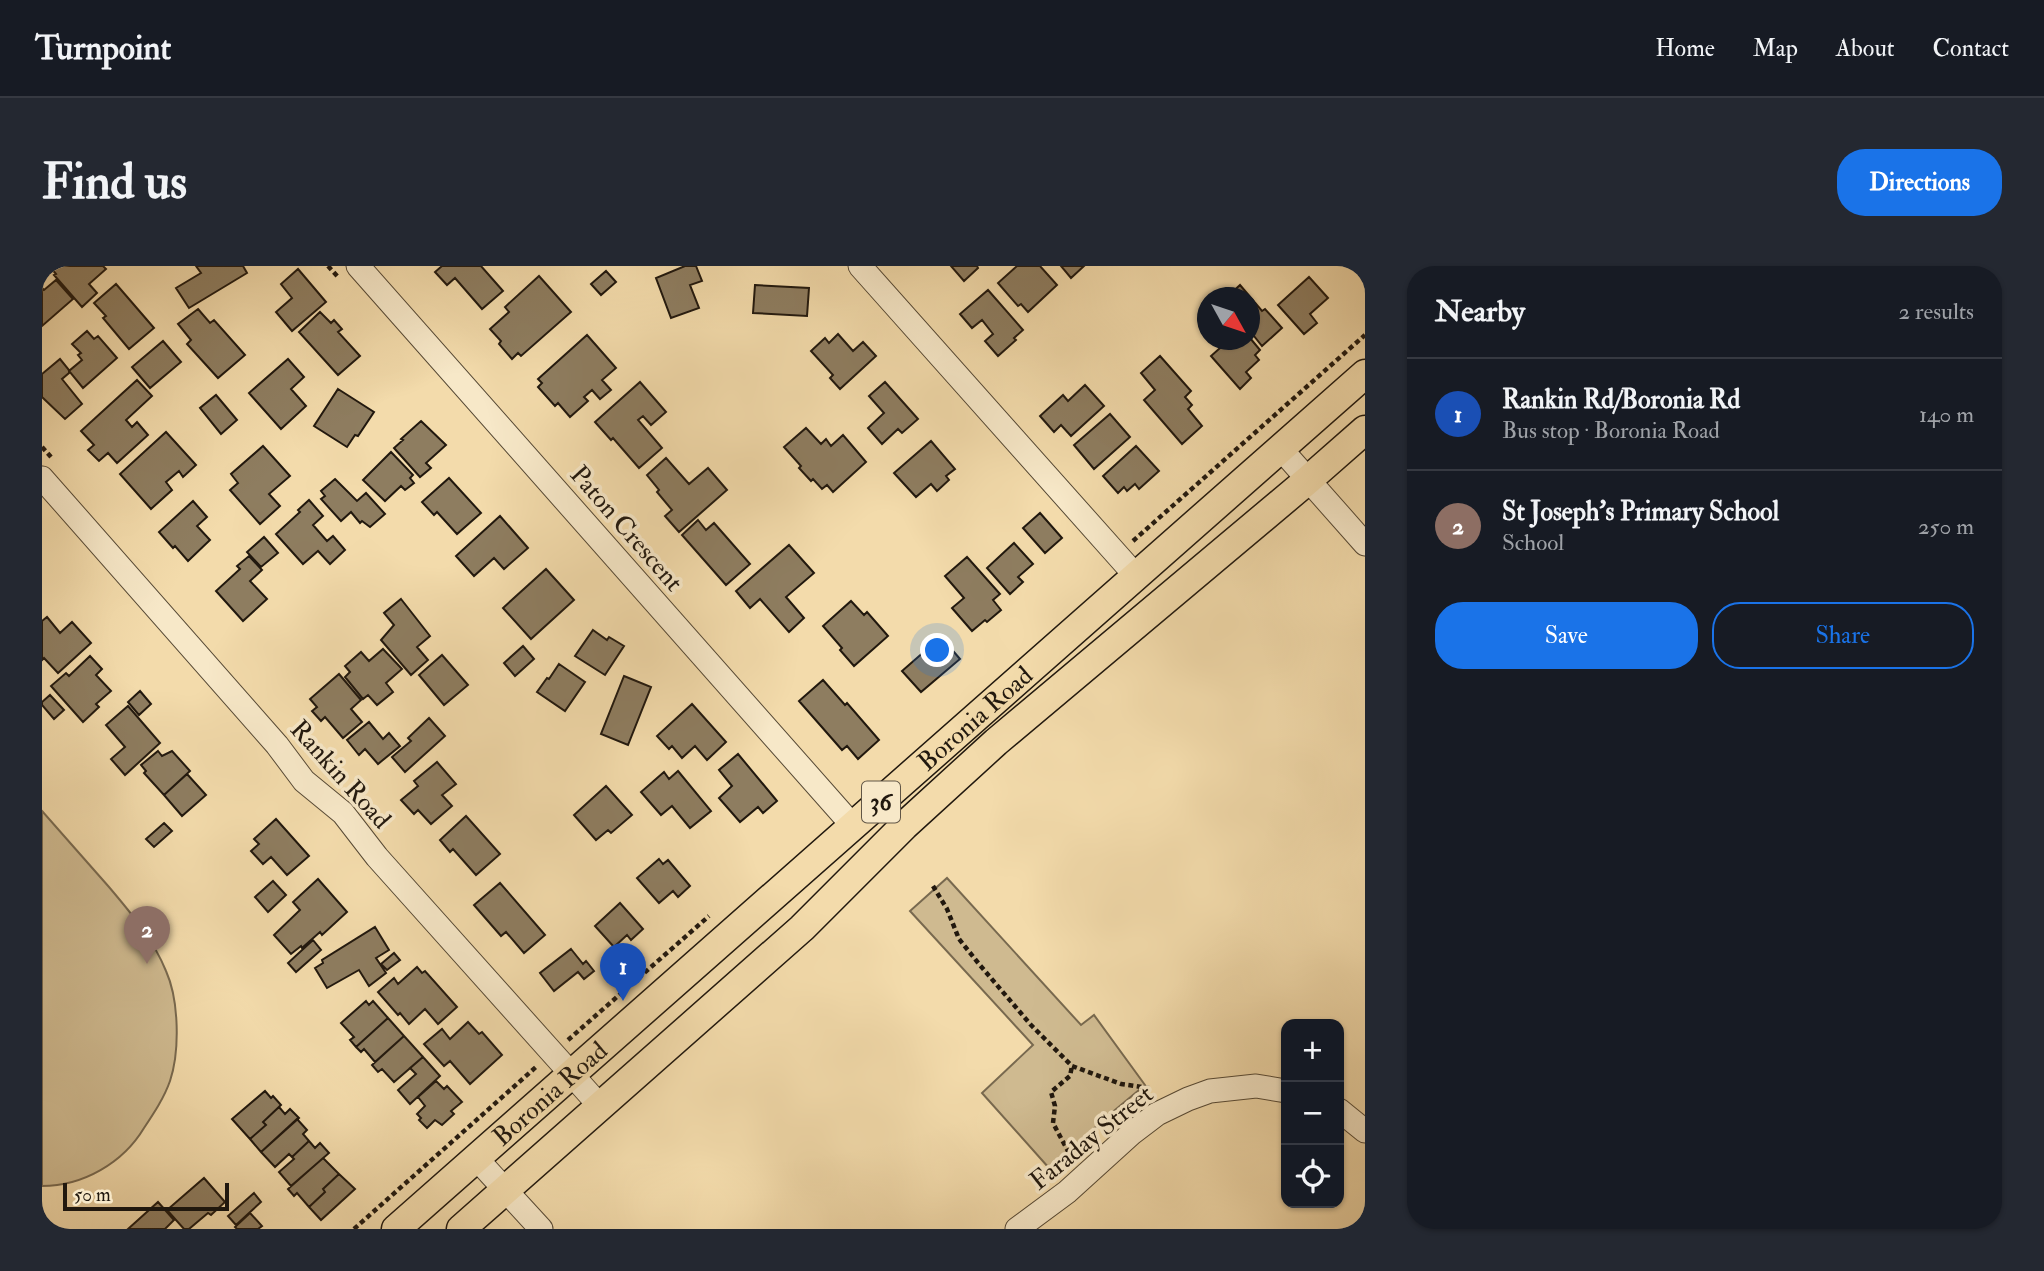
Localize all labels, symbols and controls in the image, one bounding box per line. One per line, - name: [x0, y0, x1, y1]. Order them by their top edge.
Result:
- text: Turnpoint: [35, 28, 171, 69]
- text: Home: [1655, 33, 1715, 64]
- text: Map: [1753, 33, 1798, 64]
- text: About: [1836, 33, 1895, 64]
- text: Contact: [1933, 33, 2009, 64]
- button: Directions: [1837, 149, 2002, 216]
- text: Find us: [42, 152, 187, 213]
- north arrow: [1197, 287, 1260, 350]
- text: Nearby: [1435, 293, 1525, 330]
- text: 2 results: [1899, 297, 1974, 326]
- text: Rankin Rd/Boronia Rd: [1502, 384, 1740, 416]
- text: 1: [1454, 400, 1462, 429]
- text: 140 m: [1919, 400, 1974, 429]
- text: Bus stop · Boronia Road: [1502, 416, 1720, 445]
- street label: Paton Crescent: [563, 459, 690, 598]
- text: St Joseph's Primary School: [1502, 496, 1779, 528]
- text: 2: [1452, 512, 1464, 541]
- text: 250 m: [1918, 512, 1974, 541]
- text: School: [1502, 528, 1564, 557]
- button: Save: [1435, 602, 1698, 669]
- button: Share: [1712, 602, 1974, 669]
- your location: [920, 633, 954, 667]
- street label: Boronia Road: [911, 660, 1040, 778]
- street label: Rankin Road: [283, 714, 398, 836]
- road number: 36: [862, 782, 900, 822]
- pin: 2: [124, 906, 170, 964]
- pin: 1: [600, 943, 646, 1001]
- map controls: [1281, 1019, 1344, 1208]
- button: +: [1281, 1019, 1344, 1082]
- street label: Boronia Road: [486, 1035, 615, 1153]
- street label: Faraday Street: [1023, 1078, 1160, 1197]
- button: −: [1281, 1082, 1344, 1145]
- button: locate: [1281, 1145, 1344, 1208]
- scale bar: [63, 1180, 229, 1212]
- text: 50 m: [74, 1183, 111, 1207]

